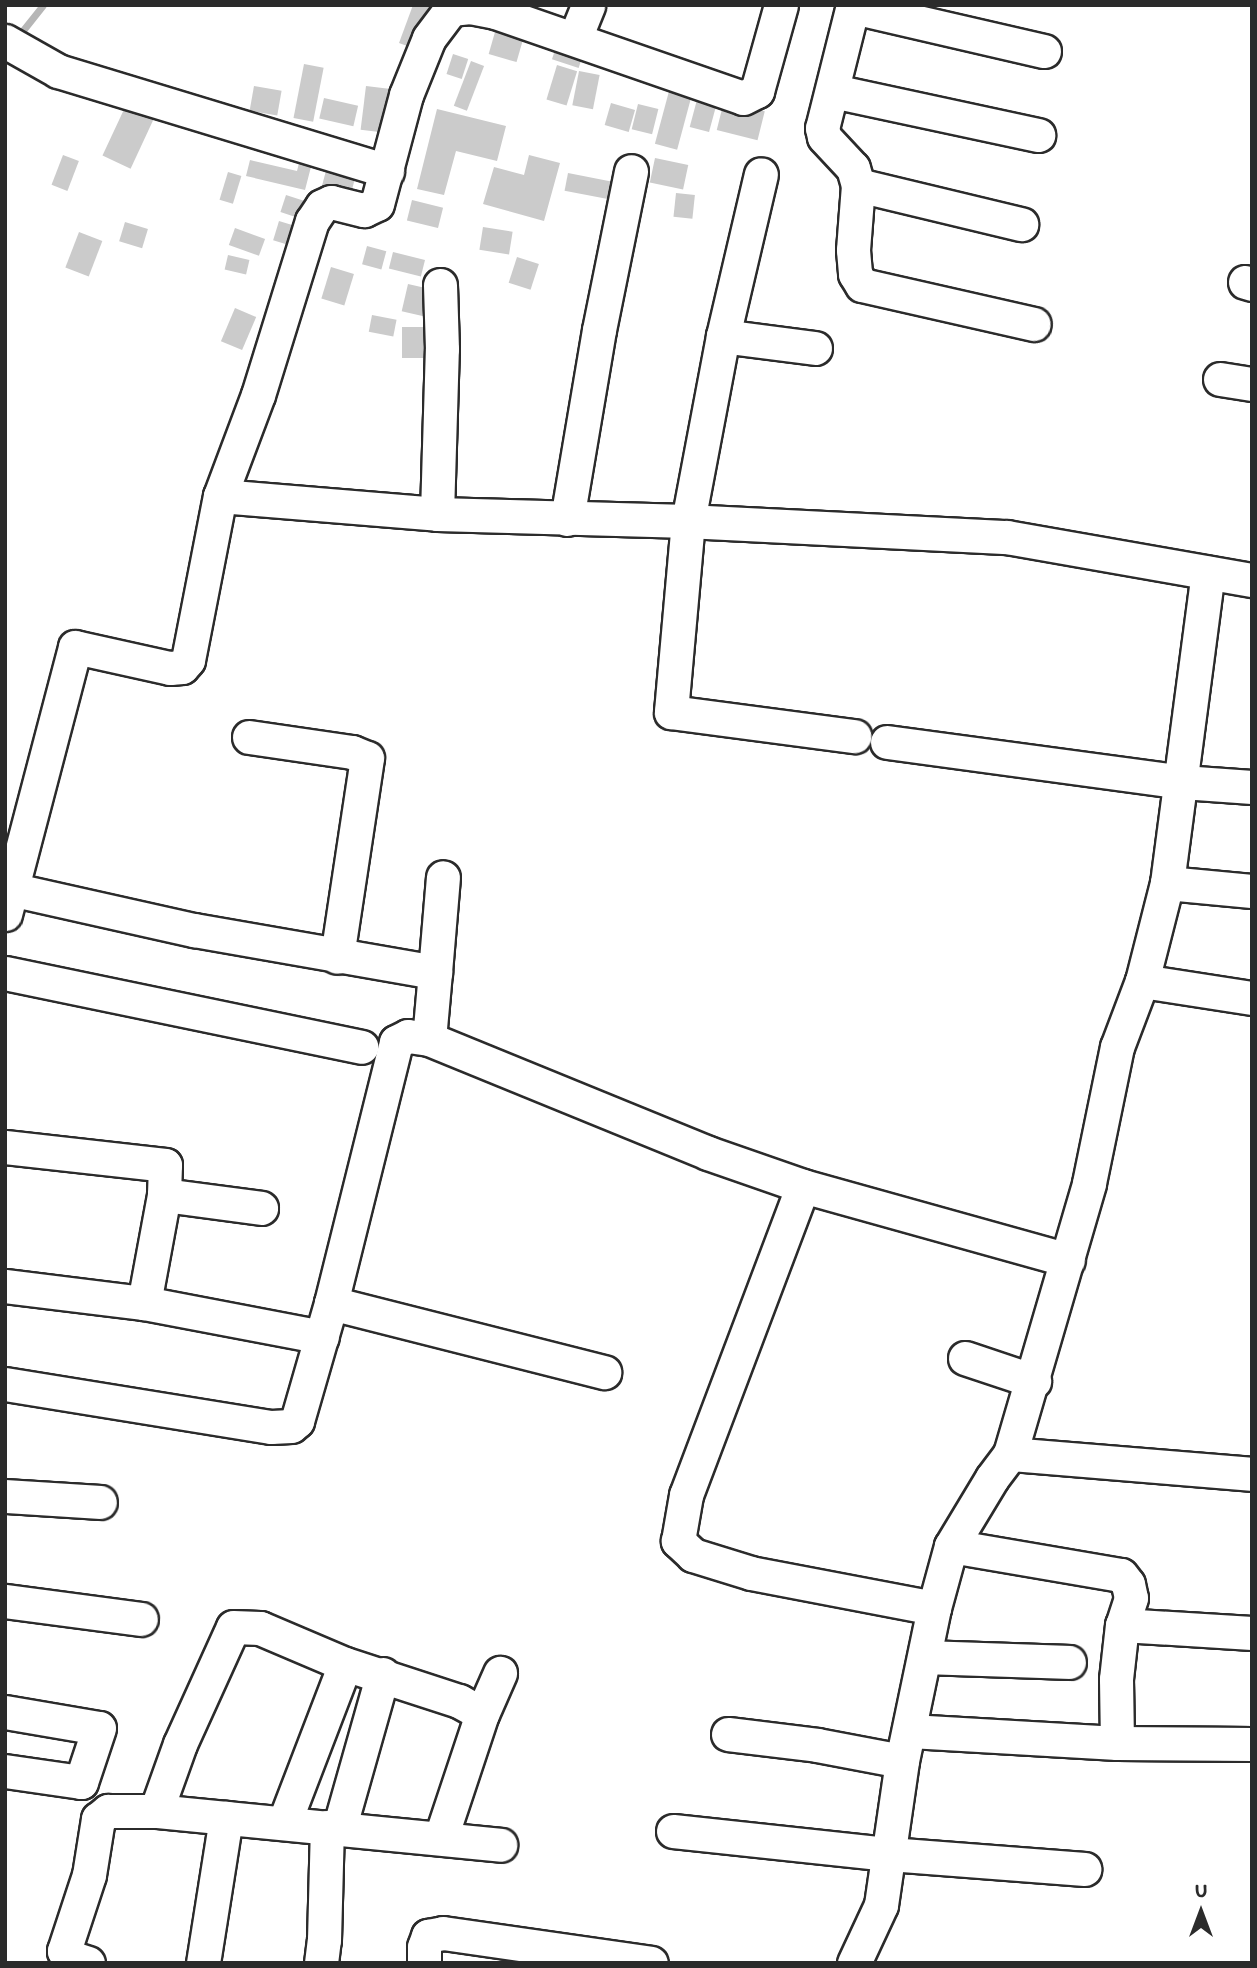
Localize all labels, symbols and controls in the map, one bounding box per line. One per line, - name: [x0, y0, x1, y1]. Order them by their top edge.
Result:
- north arrow: [1166, 1877, 1236, 1947]
- text: U: [1195, 1879, 1207, 1902]

